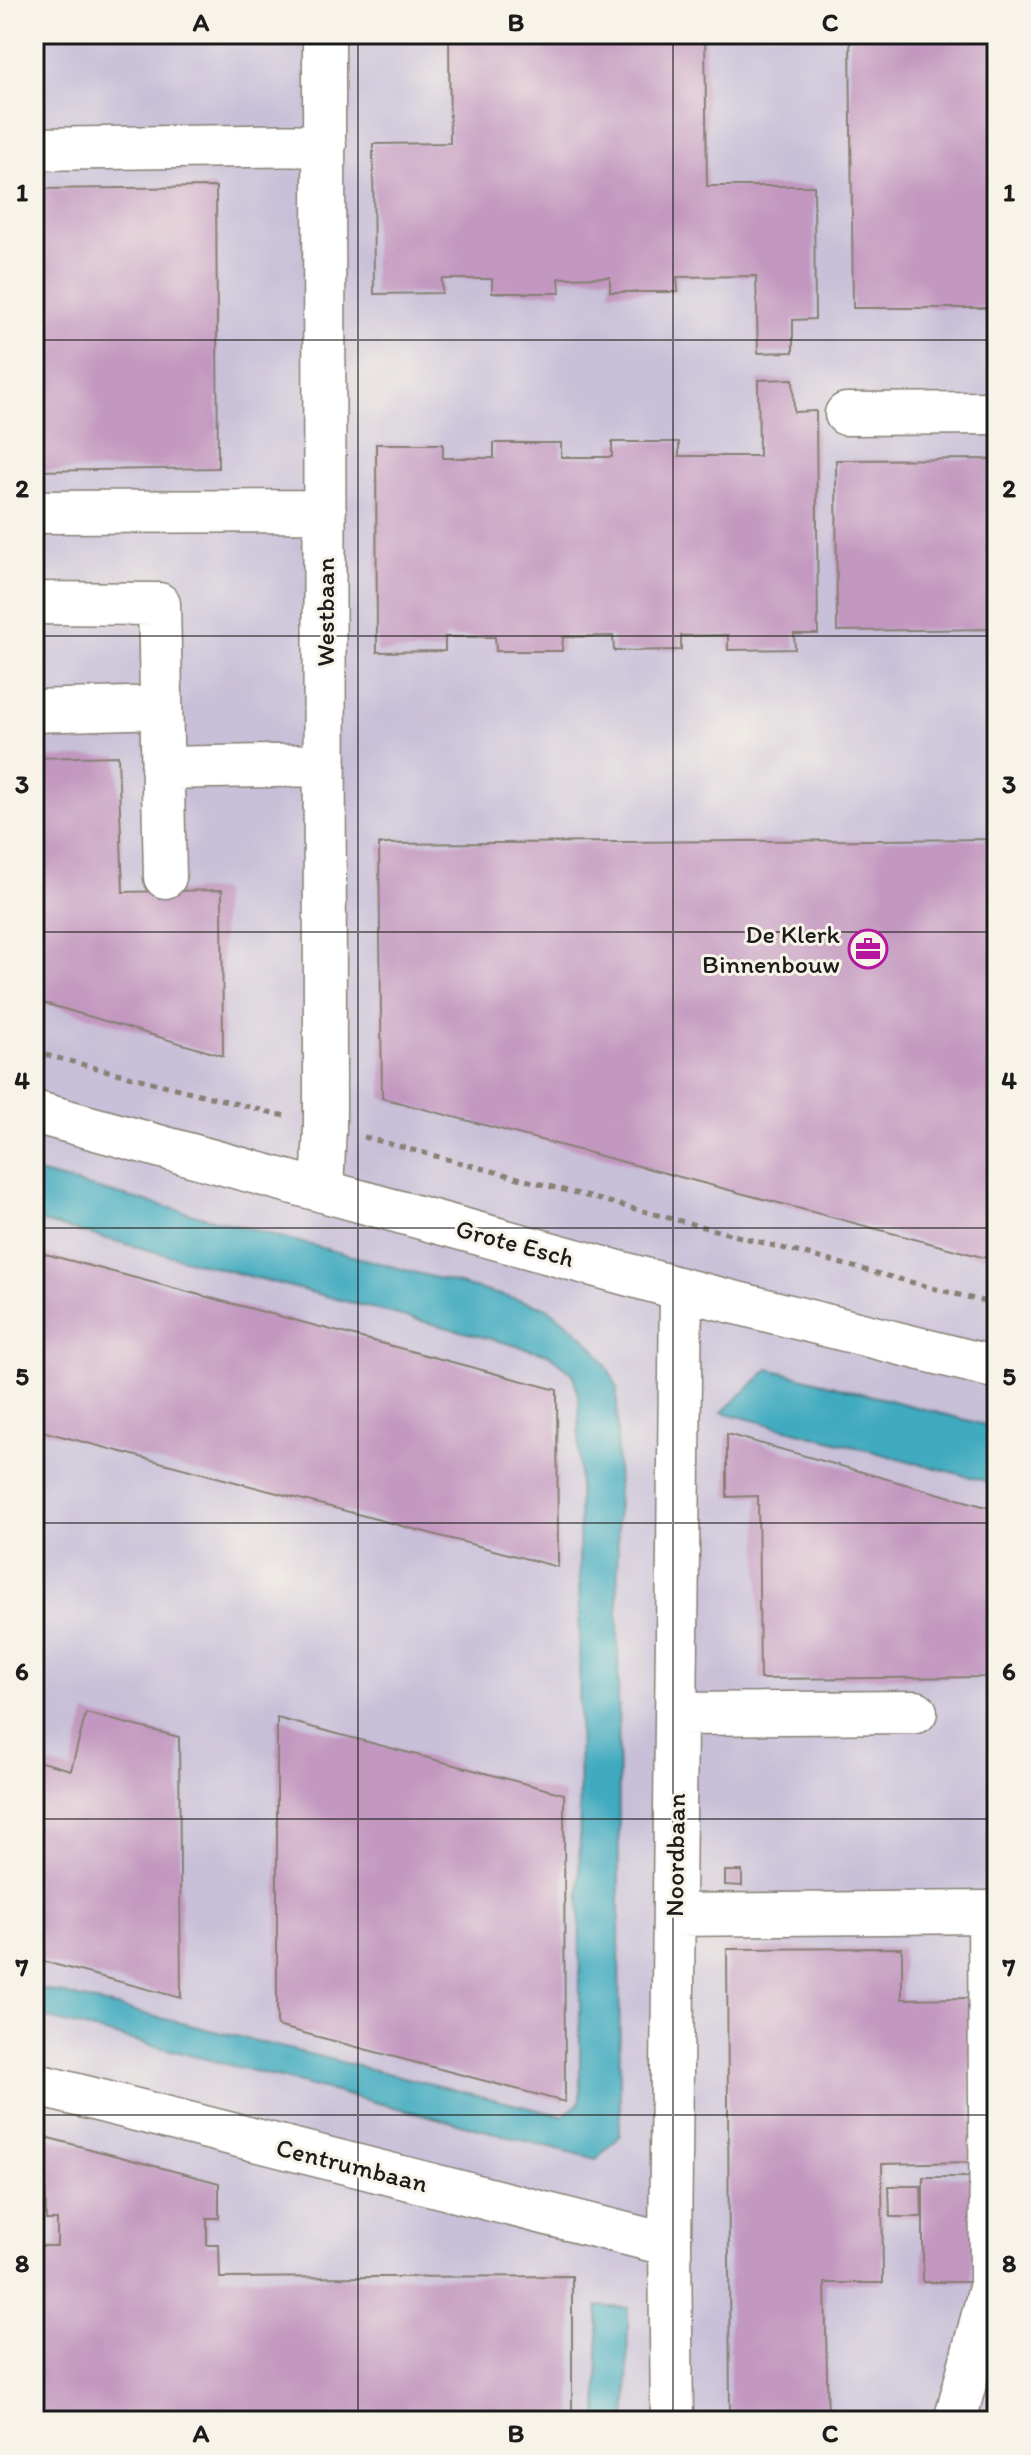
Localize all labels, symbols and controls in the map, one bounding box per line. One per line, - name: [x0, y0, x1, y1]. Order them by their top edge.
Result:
- text: A: [192, 6, 210, 38]
- text: B: [508, 6, 525, 38]
- text: C: [822, 6, 839, 38]
- text: 1: [16, 176, 28, 208]
- text: 1: [1003, 176, 1015, 208]
- text: 2: [15, 472, 29, 504]
- text: 2: [1002, 472, 1016, 504]
- street label: Westbaan: [309, 557, 341, 667]
- text: 3: [15, 768, 29, 800]
- text: 3: [1002, 768, 1016, 800]
- place label: De Klerk Binnenbouw: [702, 918, 841, 980]
- office icon: De Klerk Binnenbouw: [847, 928, 889, 970]
- text: 4: [14, 1064, 30, 1096]
- text: 4: [1001, 1064, 1017, 1096]
- street label: Grote Esch: [452, 1212, 578, 1274]
- text: 5: [15, 1360, 29, 1392]
- text: 5: [1002, 1360, 1016, 1392]
- text: 6: [15, 1655, 29, 1687]
- text: 6: [1002, 1655, 1016, 1687]
- street label: Noordbaan: [658, 1793, 692, 1917]
- text: 7: [15, 1951, 29, 1983]
- text: 7: [1002, 1951, 1016, 1983]
- street label: Centrumbaan: [273, 2131, 431, 2199]
- text: 8: [15, 2247, 29, 2279]
- text: 8: [1002, 2247, 1016, 2279]
- text: A: [192, 2417, 210, 2449]
- text: B: [508, 2417, 525, 2449]
- text: C: [822, 2417, 839, 2449]

